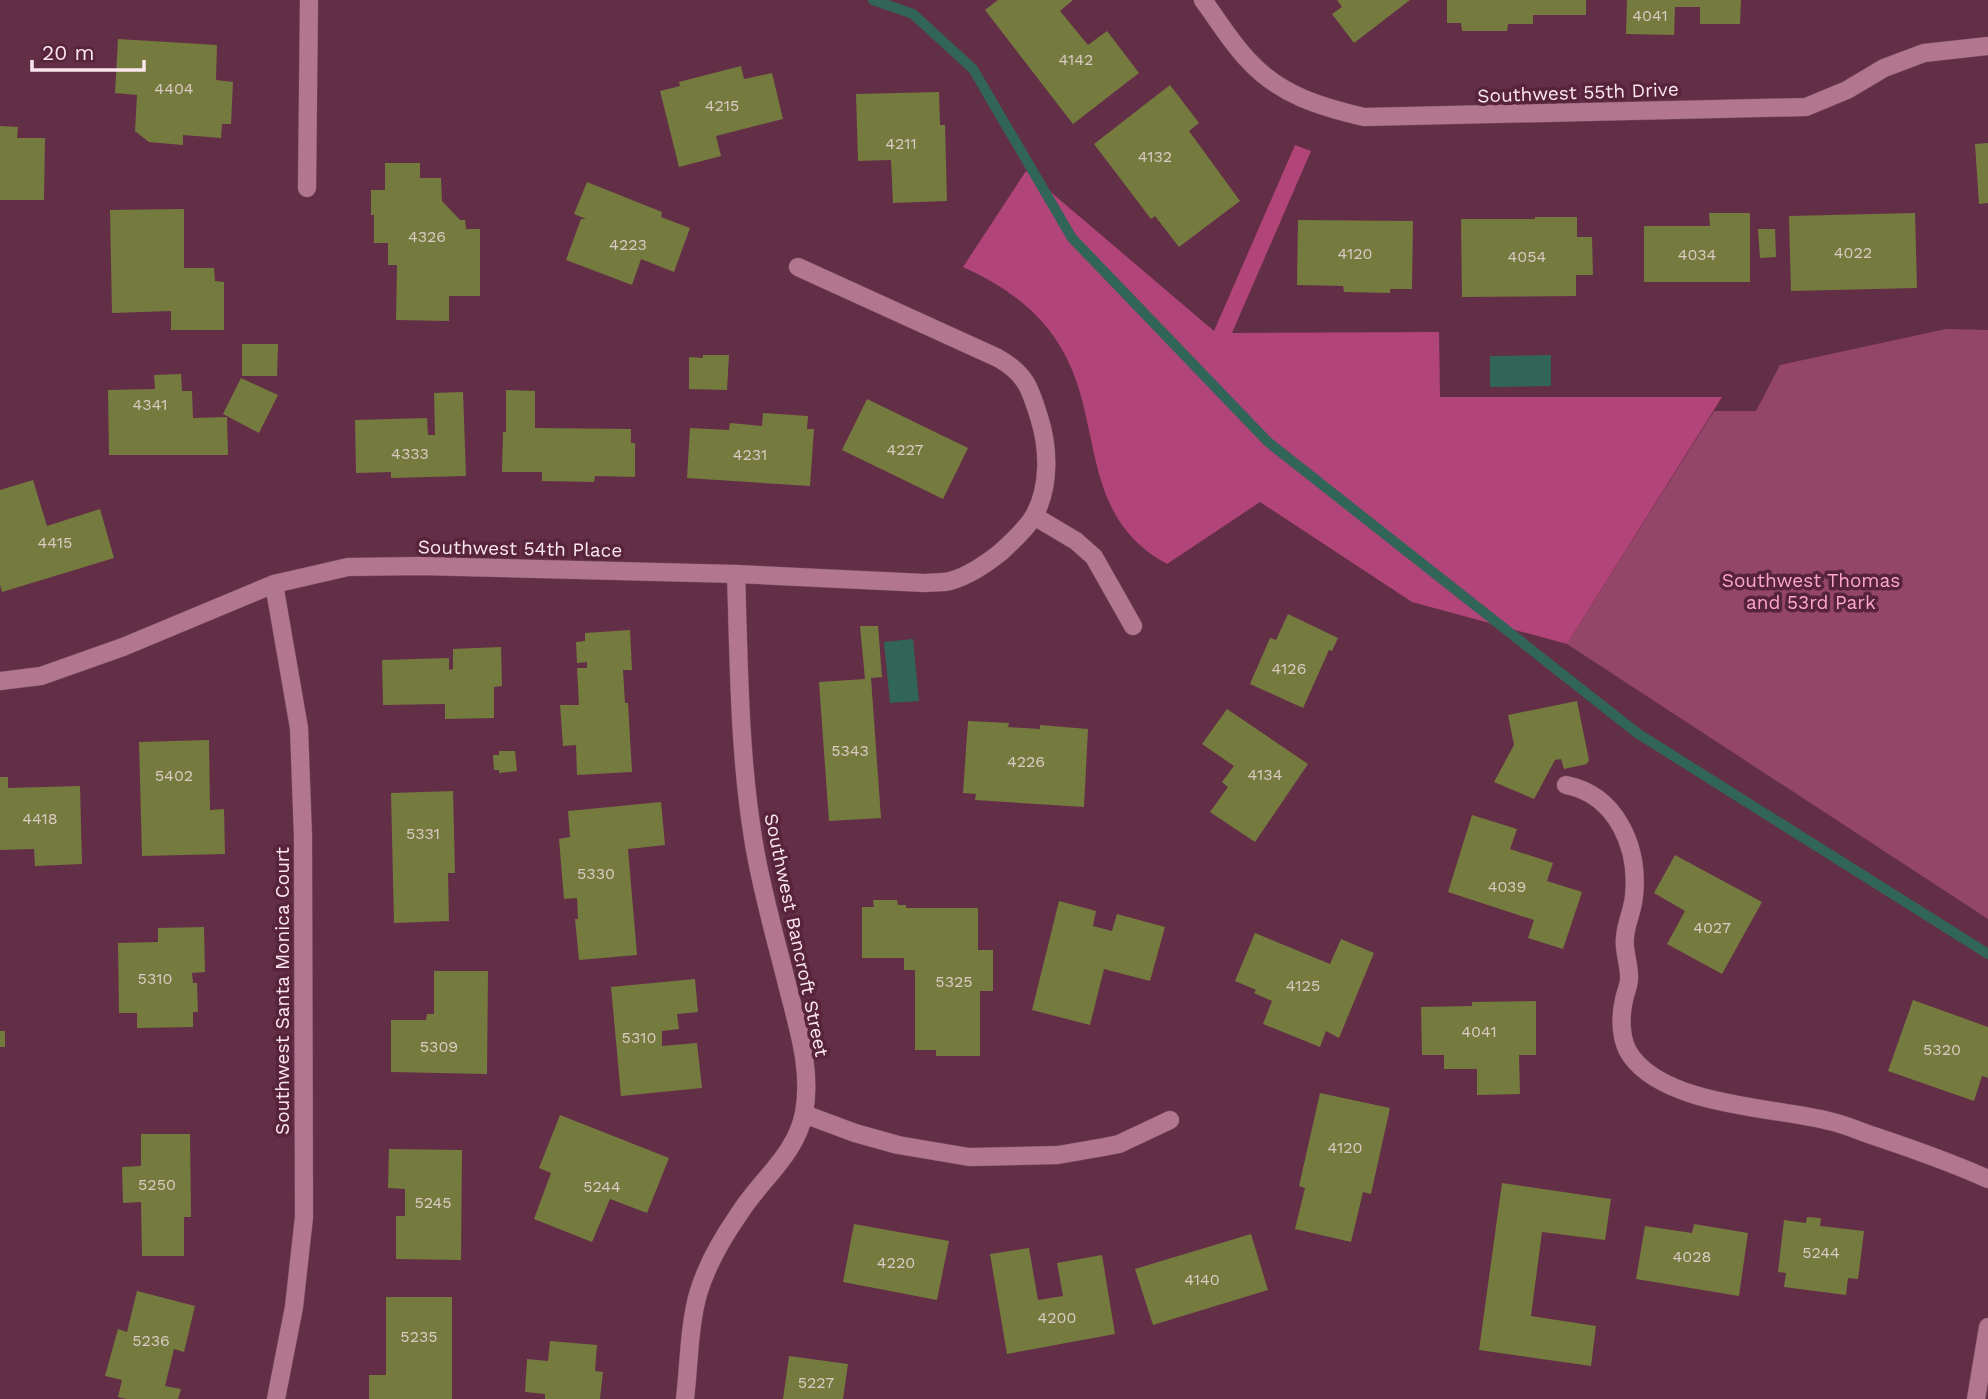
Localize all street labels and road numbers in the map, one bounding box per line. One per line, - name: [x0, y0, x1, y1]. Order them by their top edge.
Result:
- street label: Southwest 55th Drive: [1477, 77, 1679, 108]
- street label: Southwest 54th Place: [418, 535, 622, 562]
- street label: Southwest Bancroft Street: [759, 811, 834, 1059]
- street label: Southwest Santa Monica Court: [271, 847, 294, 1135]

